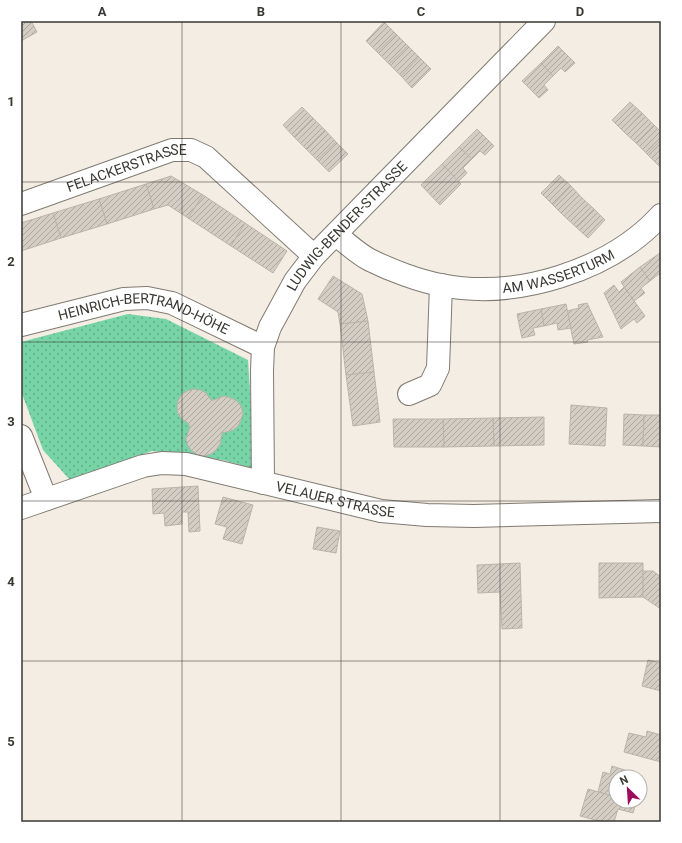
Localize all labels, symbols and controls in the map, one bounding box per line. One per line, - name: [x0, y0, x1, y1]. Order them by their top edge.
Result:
- text: A: [98, 4, 107, 19]
- text: B: [257, 4, 265, 19]
- text: C: [417, 4, 426, 19]
- text: D: [576, 4, 584, 19]
- text: 1: [7, 94, 15, 109]
- street label: FELACKERSTRASSE: [64, 142, 187, 195]
- street label: LUDWIG-BENDER-STRASSE: [283, 158, 410, 293]
- street label: AM WASSERTURM: [502, 246, 617, 296]
- text: 2: [7, 254, 15, 269]
- street label: HEINRICH-BERTRAND-HÖHE: [56, 290, 232, 337]
- text: 3: [7, 414, 15, 429]
- street label: VELAUER STRASSE: [274, 478, 396, 520]
- text: 4: [7, 574, 15, 589]
- text: 5: [7, 734, 15, 749]
- north arrow: [608, 769, 648, 809]
- text: N: [618, 773, 630, 788]

